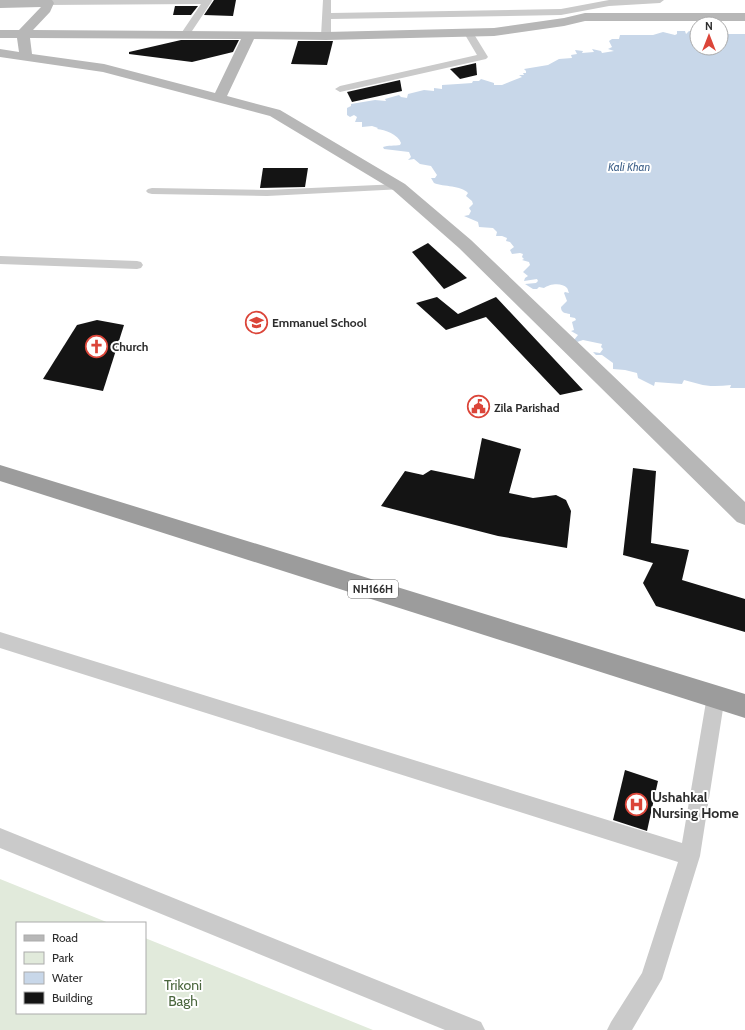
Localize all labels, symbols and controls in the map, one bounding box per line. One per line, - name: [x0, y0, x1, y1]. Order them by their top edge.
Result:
- north arrow: [689, 16, 729, 56]
- text: N: [705, 19, 713, 33]
- water label: Kali Khan: [608, 160, 650, 174]
- school or university icon: Emmanuel School: [244, 309, 270, 335]
- place label: Emmanuel School: [272, 315, 367, 330]
- church icon: Church: [83, 333, 109, 359]
- place label: Church: [112, 339, 148, 354]
- public building icon: Zila Parishad: [466, 394, 492, 420]
- place label: Zila Parishad: [494, 400, 560, 415]
- road number: NH166H: [348, 580, 398, 598]
- place label: Ushahkal Nursing Home: [652, 788, 739, 822]
- hospital icon: Ushahkal Nursing Home: [624, 792, 650, 818]
- legend: [16, 922, 146, 1014]
- text: Road: [52, 930, 78, 945]
- text: Park: [52, 950, 74, 965]
- text: Water: [52, 970, 83, 985]
- park label: Trikoni Bagh: [164, 976, 202, 1010]
- text: Building: [52, 990, 94, 1005]

